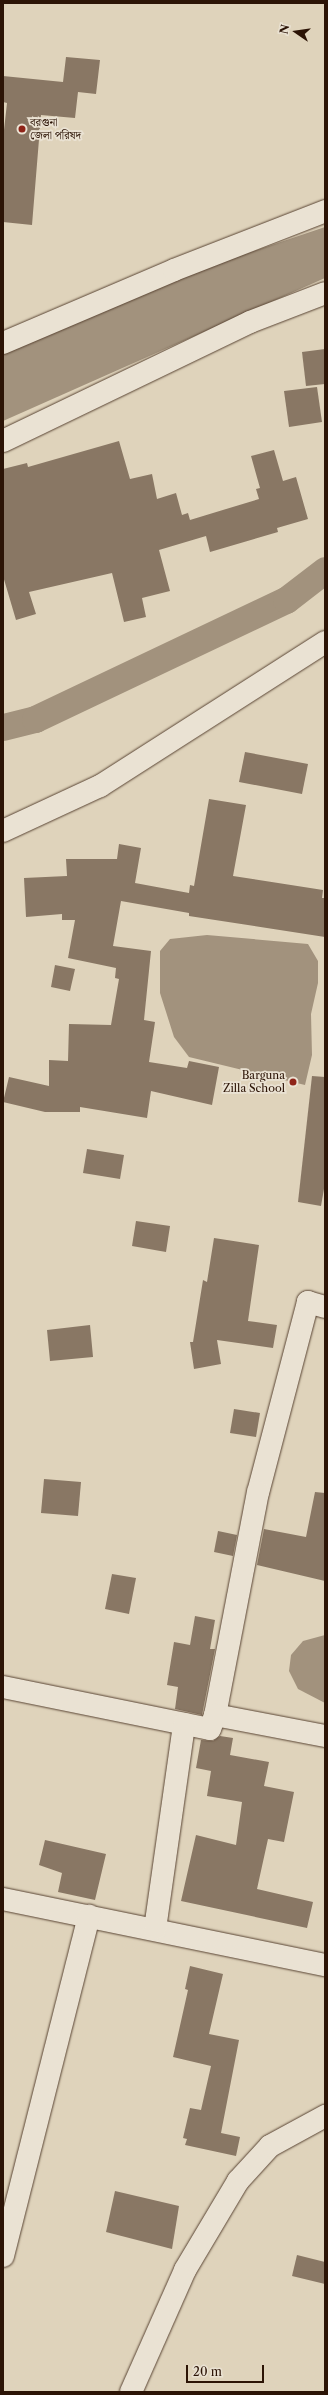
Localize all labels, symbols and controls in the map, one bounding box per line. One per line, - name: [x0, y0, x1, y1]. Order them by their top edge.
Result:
- north arrow: [276, 12, 316, 52]
- text: N: [276, 23, 292, 36]
- place label: বরগুনা জেলা পরিষদ: [30, 116, 81, 142]
- marker: বরগুনা জেলা পরিষদ: [17, 124, 27, 134]
- place label: Barguna Zilla School: [223, 1069, 285, 1095]
- marker: Barguna Zilla School: [288, 1077, 298, 1087]
- scale bar: [188, 2357, 266, 2383]
- text: 20 m: [193, 2364, 222, 2379]

